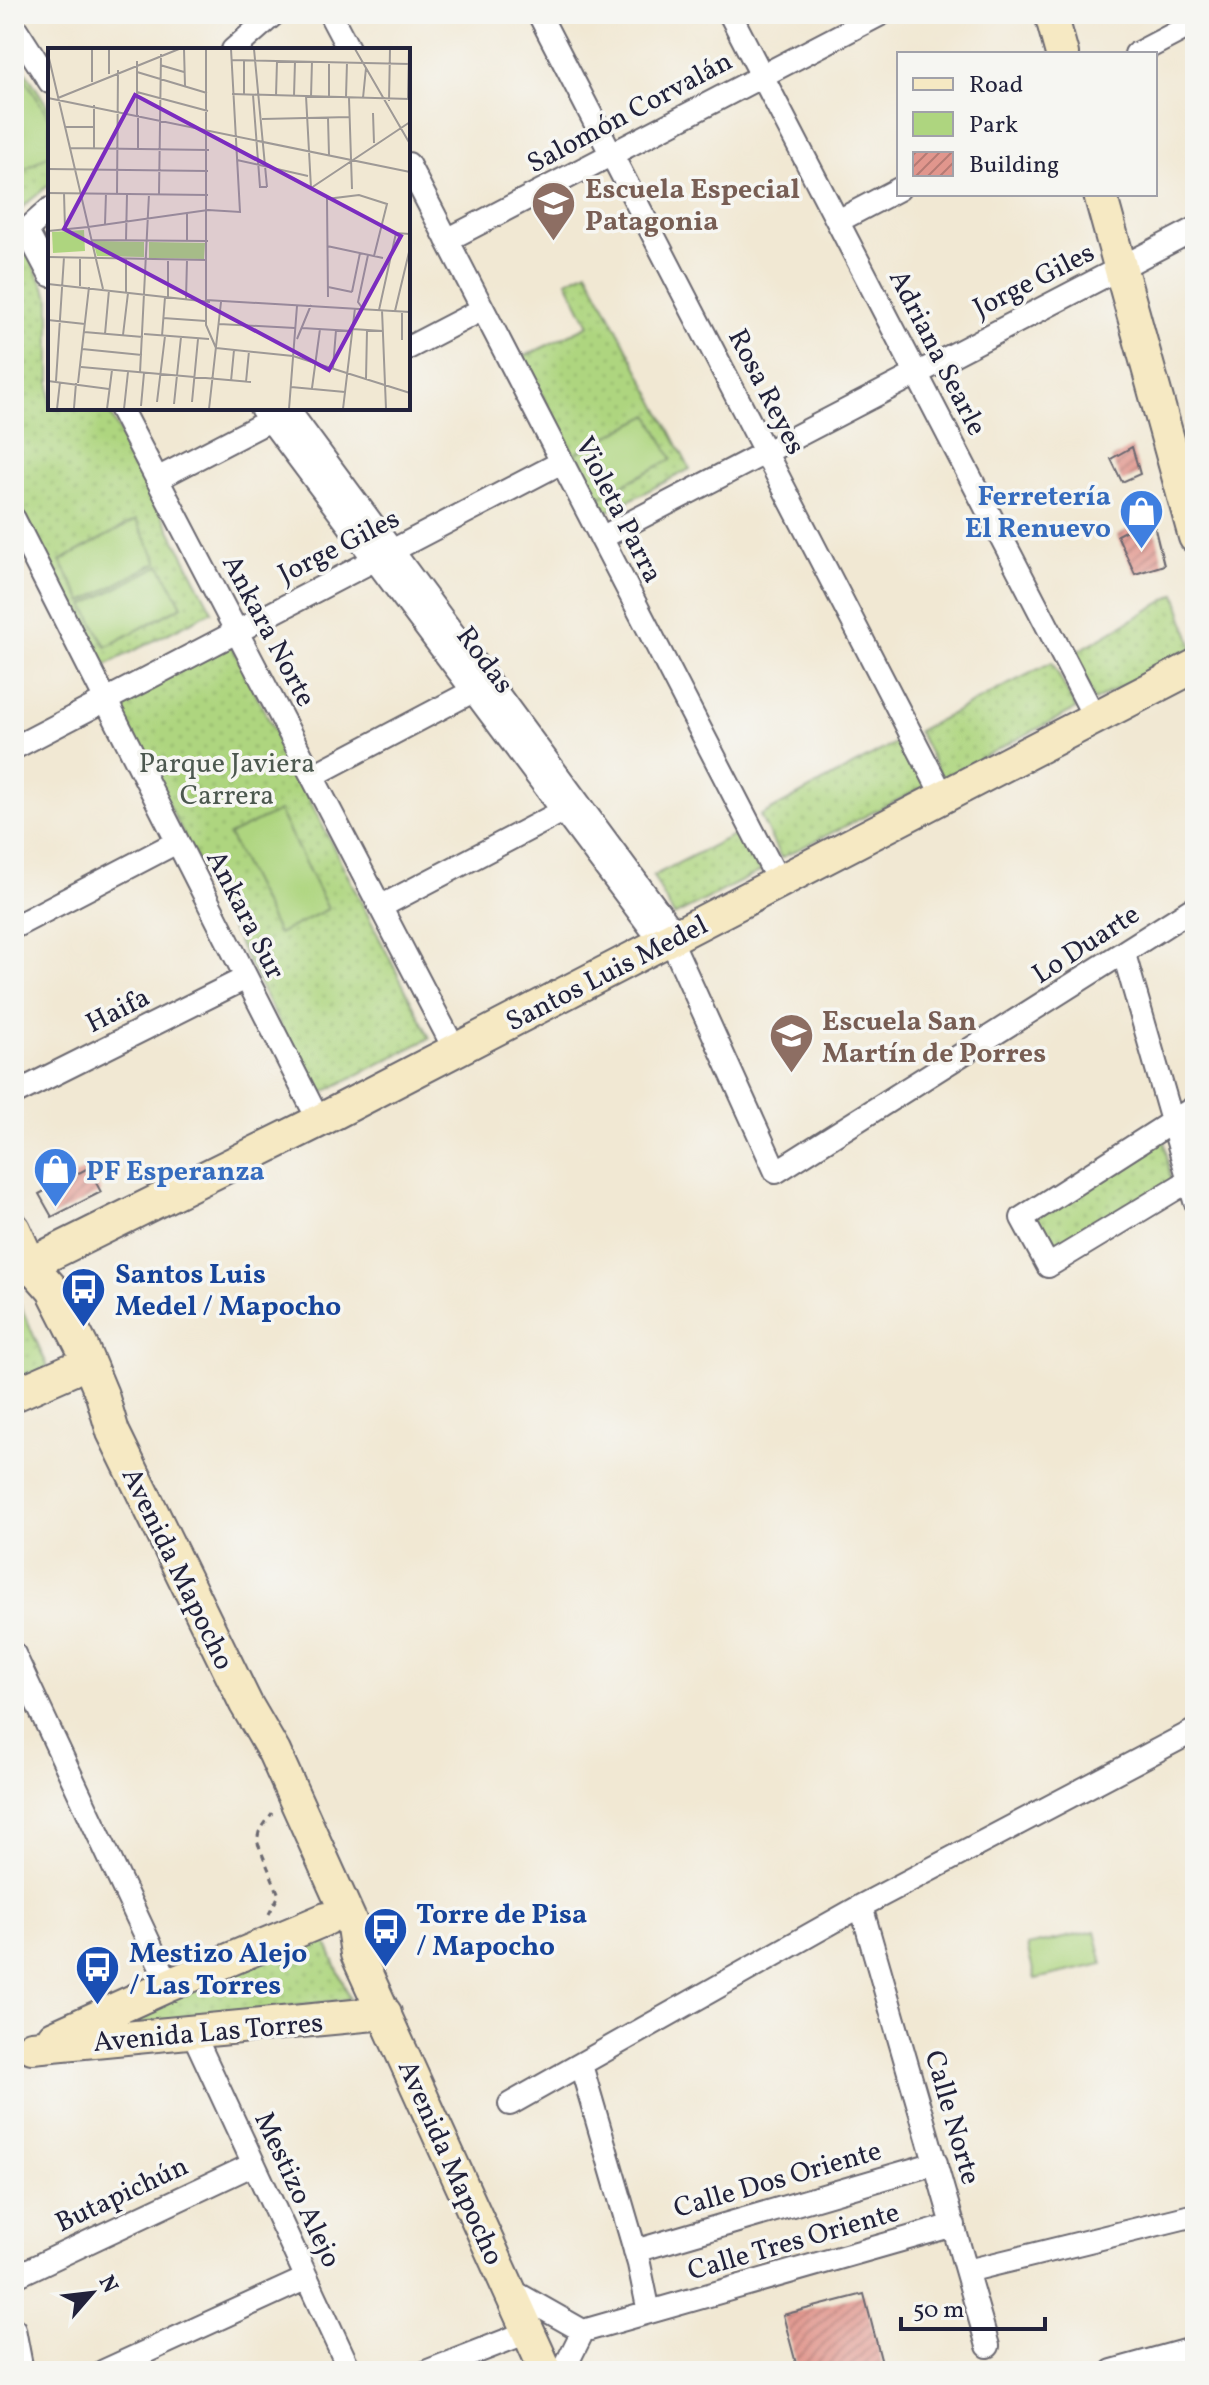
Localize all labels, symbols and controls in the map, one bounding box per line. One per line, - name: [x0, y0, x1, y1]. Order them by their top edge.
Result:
- street label: Salomón Corvalán: [521, 43, 740, 184]
- inset map: [48, 48, 410, 410]
- legend: [897, 52, 1157, 196]
- text: Road: [969, 69, 1023, 103]
- text: Park: [969, 109, 1018, 143]
- text: Building: [969, 149, 1059, 183]
- place label: Escuela Especial Patagonia: [585, 171, 800, 242]
- school or university icon: Escuela Especial Patagonia: [530, 180, 578, 243]
- street label: Jorge Giles: [967, 234, 1102, 328]
- street label: Adriana Searle: [878, 263, 995, 443]
- street label: Rosa Reyes: [717, 322, 814, 462]
- street label: Violeta Parra: [564, 430, 671, 590]
- place label: Ferretería El Renuevo: [965, 478, 1111, 549]
- shop icon: Ferretería El Renuevo: [1118, 487, 1166, 550]
- street label: Jorge Giles: [272, 500, 407, 594]
- street label: Ankara Norte: [211, 548, 324, 714]
- street label: Rodas: [446, 619, 522, 702]
- park label: Parque Javiera Carrera: [139, 745, 315, 816]
- street label: Ankara Sur: [196, 844, 294, 987]
- street label: Lo Duarte: [1025, 896, 1148, 994]
- street label: Santos Luis Medel: [499, 906, 715, 1042]
- street label: Haifa: [79, 979, 157, 1044]
- place label: Escuela San Martín de Porres: [822, 1003, 1046, 1074]
- school or university icon: Escuela San Martín de Porres: [767, 1012, 815, 1075]
- shop icon: PF Esperanza: [31, 1146, 79, 1209]
- place label: PF Esperanza: [86, 1153, 265, 1192]
- place label: Santos Luis Medel / Mapocho: [115, 1256, 341, 1327]
- bus stop icon: Santos Luis Medel / Mapocho: [60, 1265, 108, 1328]
- street label: Avenida Mapocho: [111, 1461, 243, 1677]
- place label: Torre de Pisa / Mapocho: [416, 1896, 587, 1967]
- bus stop icon: Torre de Pisa / Mapocho: [361, 1905, 409, 1968]
- place label: Mestizo Alejo / Las Torres: [129, 1935, 307, 2006]
- bus stop icon: Mestizo Alejo / Las Torres: [74, 1944, 122, 2007]
- street label: Avenida Las Torres: [92, 2004, 325, 2063]
- street label: Calle Norte: [914, 2046, 989, 2189]
- street label: Avenida Mapocho: [387, 2054, 512, 2272]
- street label: Mestizo Alejo: [244, 2106, 350, 2274]
- street label: Calle Dos Oriente: [669, 2132, 886, 2229]
- street label: Butapichún: [49, 2147, 195, 2243]
- street label: Calle Tres Oriente: [683, 2194, 904, 2291]
- north arrow: [52, 2253, 132, 2333]
- text: N: [90, 2270, 125, 2299]
- scale bar: [901, 2281, 1045, 2331]
- text: 50 m: [913, 2294, 965, 2328]

